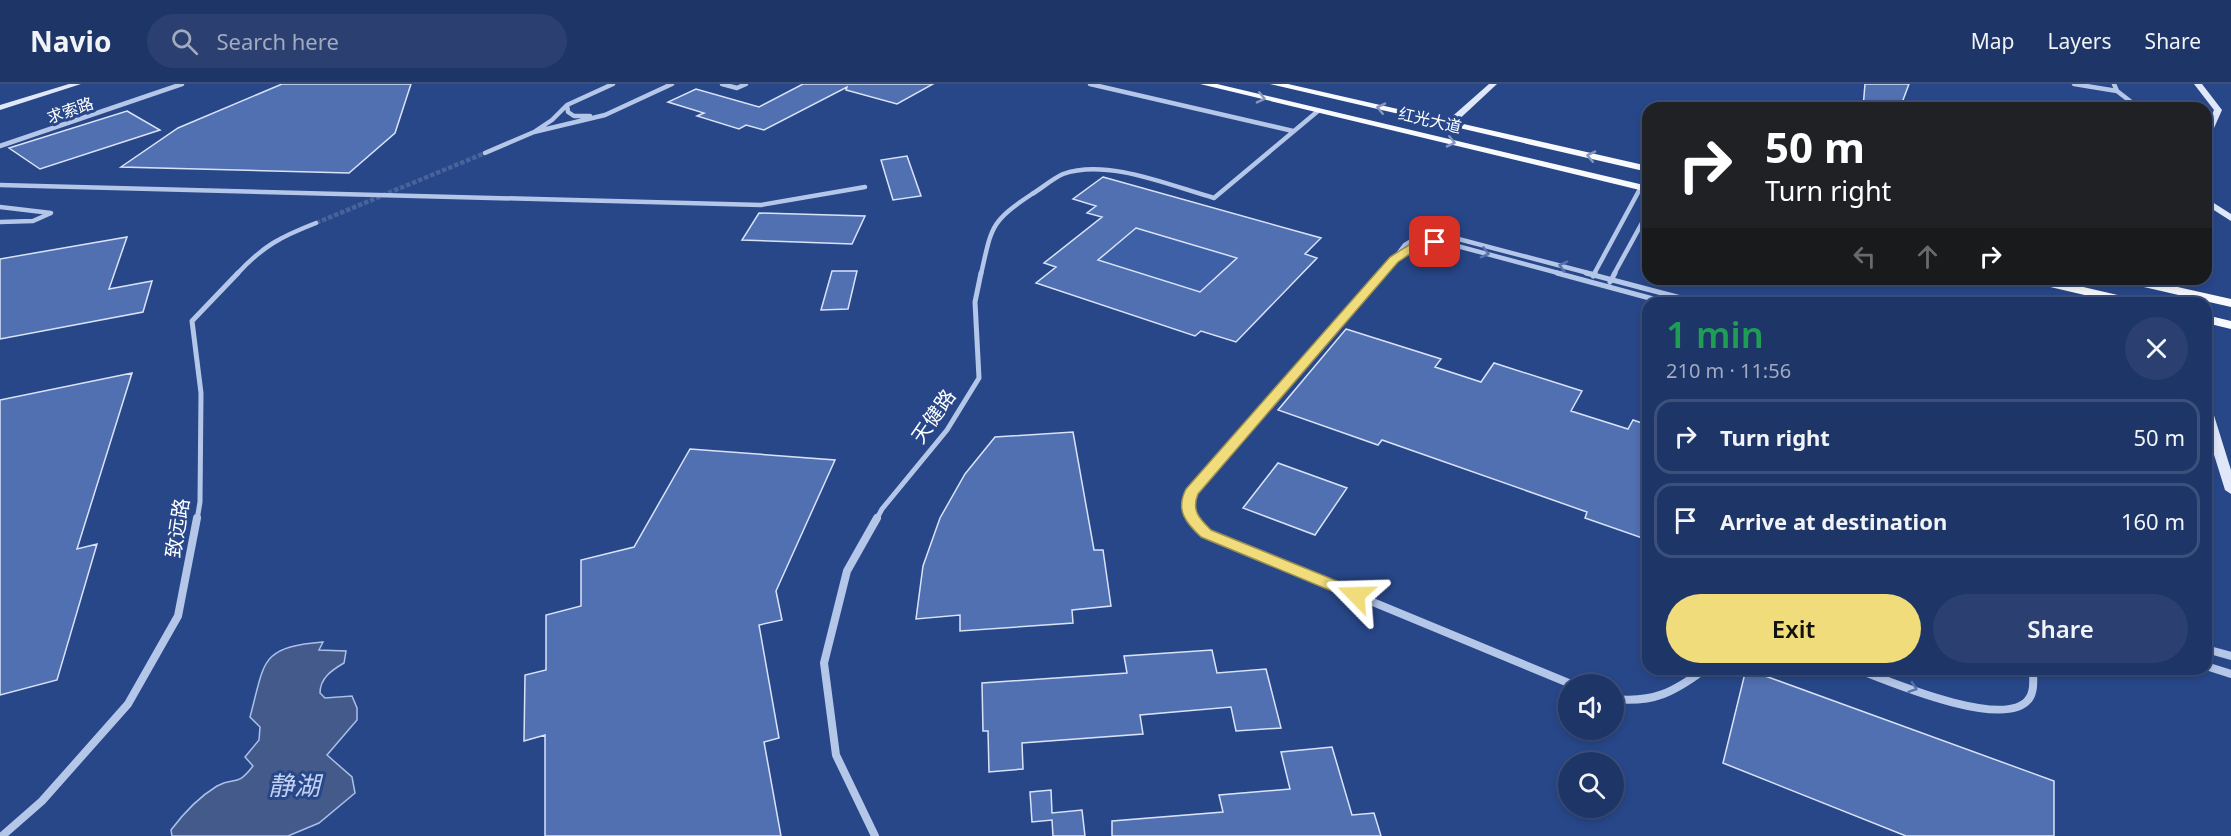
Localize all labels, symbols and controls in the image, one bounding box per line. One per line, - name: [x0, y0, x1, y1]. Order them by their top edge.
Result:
- search box: [147, 14, 567, 68]
- text: Navio: [30, 22, 111, 60]
- icon: search: [168, 25, 201, 58]
- text: Search here: [216, 26, 339, 56]
- text: Map: [1971, 27, 2015, 55]
- text: Layers: [2048, 27, 2112, 55]
- text: Share: [2145, 27, 2201, 55]
- one-way arrow: [1256, 90, 1266, 103]
- street label: 求索路: [44, 92, 96, 128]
- one-way arrow: [1376, 102, 1386, 115]
- street label: 红光大道: [1396, 102, 1464, 138]
- text: 50 m: [1765, 118, 1865, 175]
- icon: right: [1666, 126, 1744, 204]
- one-way arrow: [1446, 135, 1456, 148]
- one-way arrow: [1587, 150, 1597, 163]
- text: Turn right: [1765, 172, 1891, 209]
- pin: [1409, 216, 1460, 267]
- icon: arrive: [1418, 225, 1451, 258]
- icon: left: [1848, 240, 1881, 273]
- icon: ahead: [1911, 240, 1944, 273]
- icon: right: [1974, 240, 2007, 273]
- one-way arrow: [1479, 245, 1489, 258]
- one-way arrow: [1558, 261, 1569, 273]
- text: 1 min: [1666, 310, 1764, 359]
- button: close: [2125, 317, 2188, 380]
- text: 210 m · 11:56: [1666, 357, 1791, 384]
- street label: 天健路: [905, 384, 961, 448]
- icon: right: [1669, 420, 1702, 453]
- text: Turn right: [1720, 422, 1830, 452]
- text: 50 m: [2134, 422, 2185, 452]
- street label: 致远路: [159, 496, 195, 560]
- icon: arrive: [1669, 504, 1702, 537]
- text: Arrive at destination: [1720, 506, 1947, 536]
- text: 160 m: [2121, 506, 2185, 536]
- position arrow: [1324, 563, 1388, 627]
- button: Exit: [1666, 594, 1921, 663]
- button: Share: [1933, 594, 2188, 663]
- map controls: [1558, 674, 1624, 818]
- button: sound: [1558, 674, 1624, 740]
- one-way arrow: [1907, 681, 1918, 694]
- button: search: [1558, 752, 1624, 818]
- water label: 静湖: [268, 767, 324, 803]

